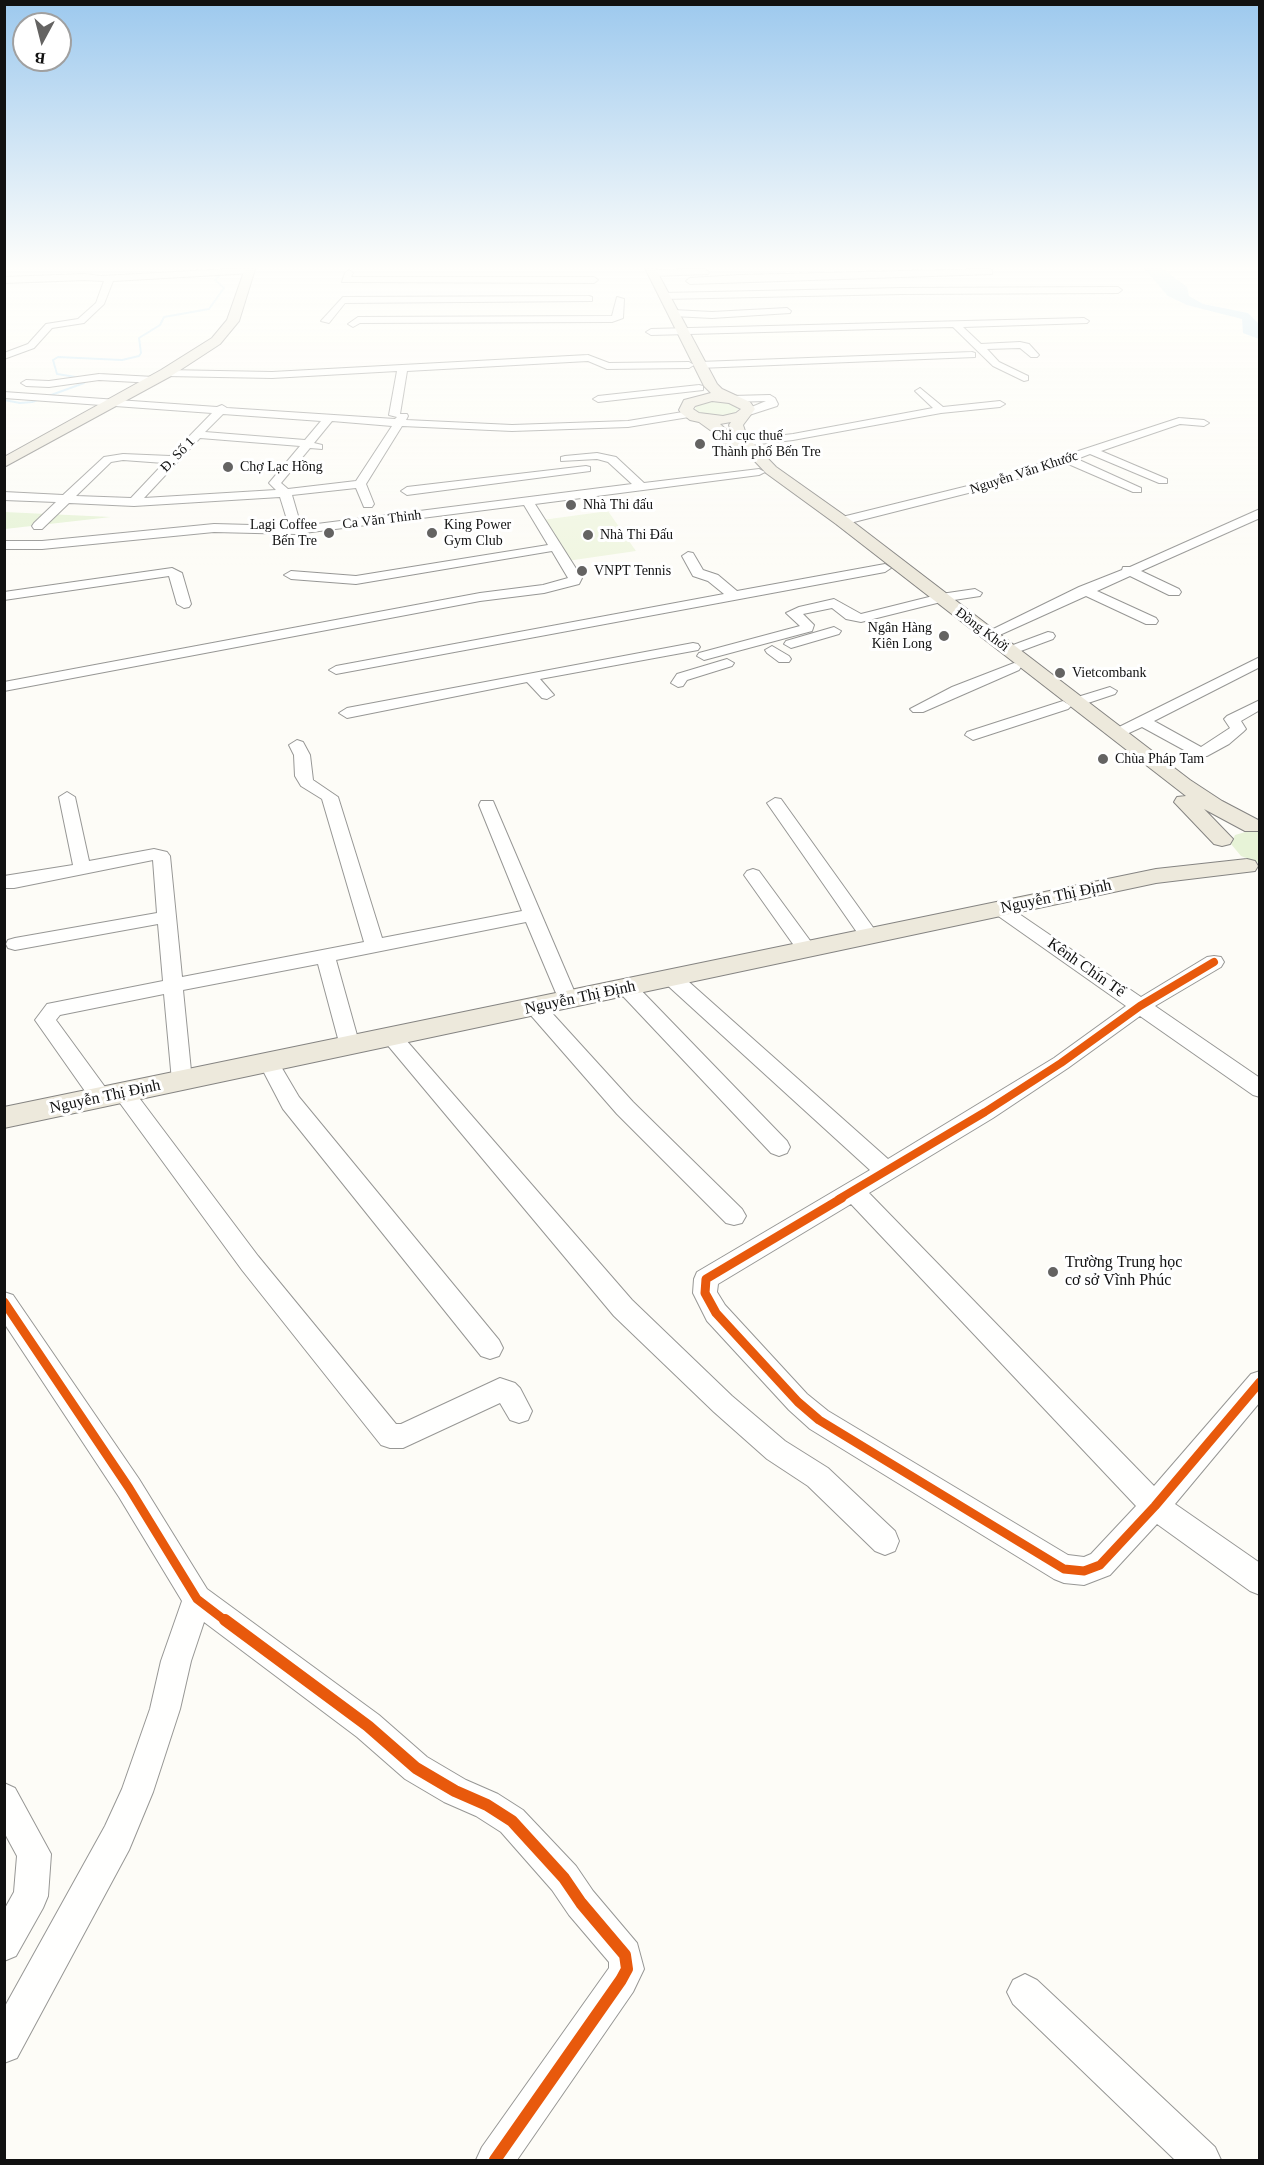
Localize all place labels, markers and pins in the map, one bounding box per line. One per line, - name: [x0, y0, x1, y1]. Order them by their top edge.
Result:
- place label: Chi cục thuế Thành phố Bến Tre: [712, 428, 821, 460]
- marker: Chi cục thuế Thành phố Bến Tre: [693, 437, 707, 451]
- place label: Chợ Lạc Hồng: [240, 459, 323, 475]
- marker: Chợ Lạc Hồng: [221, 460, 235, 474]
- place label: Nhà Thi đấu: [583, 497, 653, 513]
- marker: Nhà Thi đấu: [564, 498, 578, 512]
- place label: Lagi Coffee Bến Tre: [250, 517, 317, 550]
- place label: King Power Gym Club: [444, 517, 511, 550]
- marker: Lagi Coffee Bến Tre: [322, 526, 336, 540]
- marker: King Power Gym Club: [425, 526, 439, 540]
- place label: Nhà Thi Đấu: [600, 527, 673, 543]
- marker: Nhà Thi Đấu: [581, 528, 595, 542]
- place label: VNPT Tennis: [594, 563, 671, 579]
- marker: VNPT Tennis: [575, 564, 589, 578]
- place label: Ngân Hàng Kiên Long: [868, 620, 932, 652]
- marker: Ngân Hàng Kiên Long: [937, 629, 951, 643]
- place label: Vietcombank: [1072, 665, 1147, 681]
- marker: Vietcombank: [1053, 666, 1067, 680]
- place label: Chùa Pháp Tam: [1115, 751, 1204, 767]
- marker: Chùa Pháp Tam: [1096, 752, 1110, 766]
- place label: Trường Trung học cơ sở Vĩnh Phúc: [1065, 1253, 1182, 1291]
- marker: Trường Trung học cơ sở Vĩnh Phúc: [1046, 1265, 1060, 1279]

